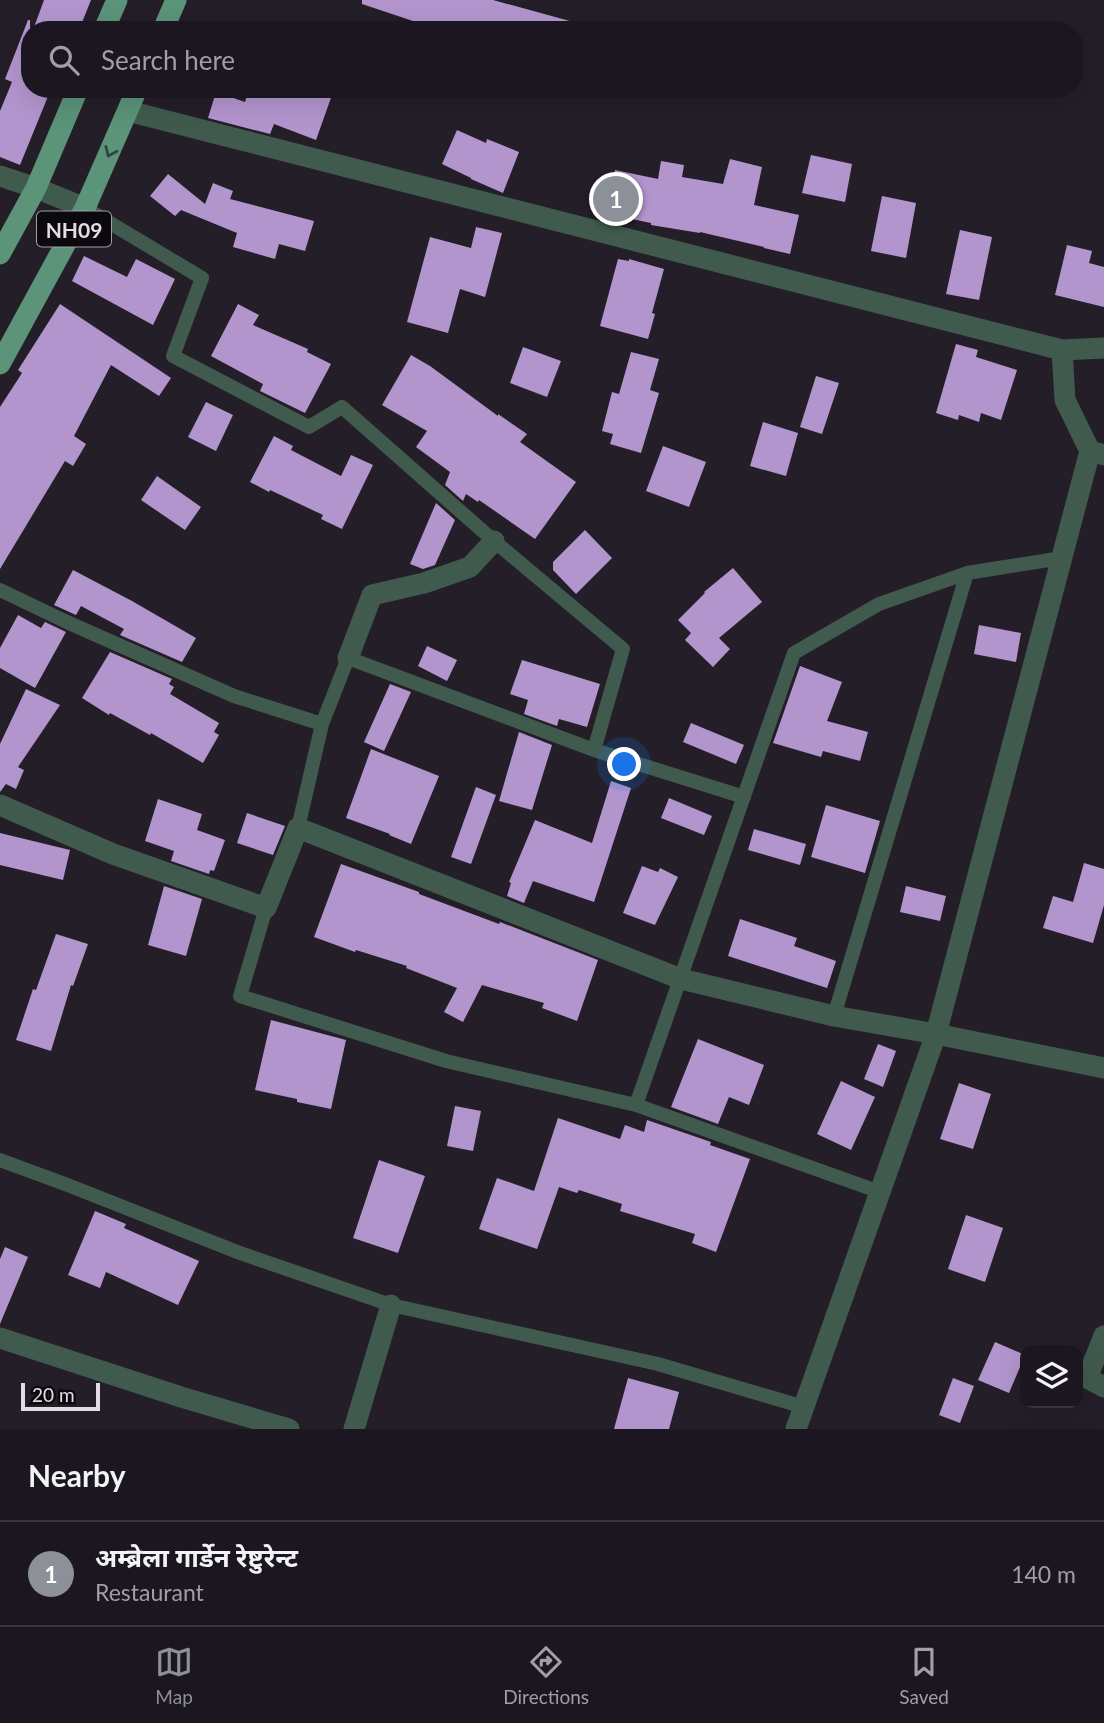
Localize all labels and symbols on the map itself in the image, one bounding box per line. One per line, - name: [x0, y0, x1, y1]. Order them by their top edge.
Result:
- one-way arrow: [104, 145, 118, 157]
- pin: 1: [593, 173, 639, 225]
- road number: NH09: [37, 212, 111, 246]
- your location: [607, 747, 641, 781]
- scale bar: [21, 1380, 100, 1412]

